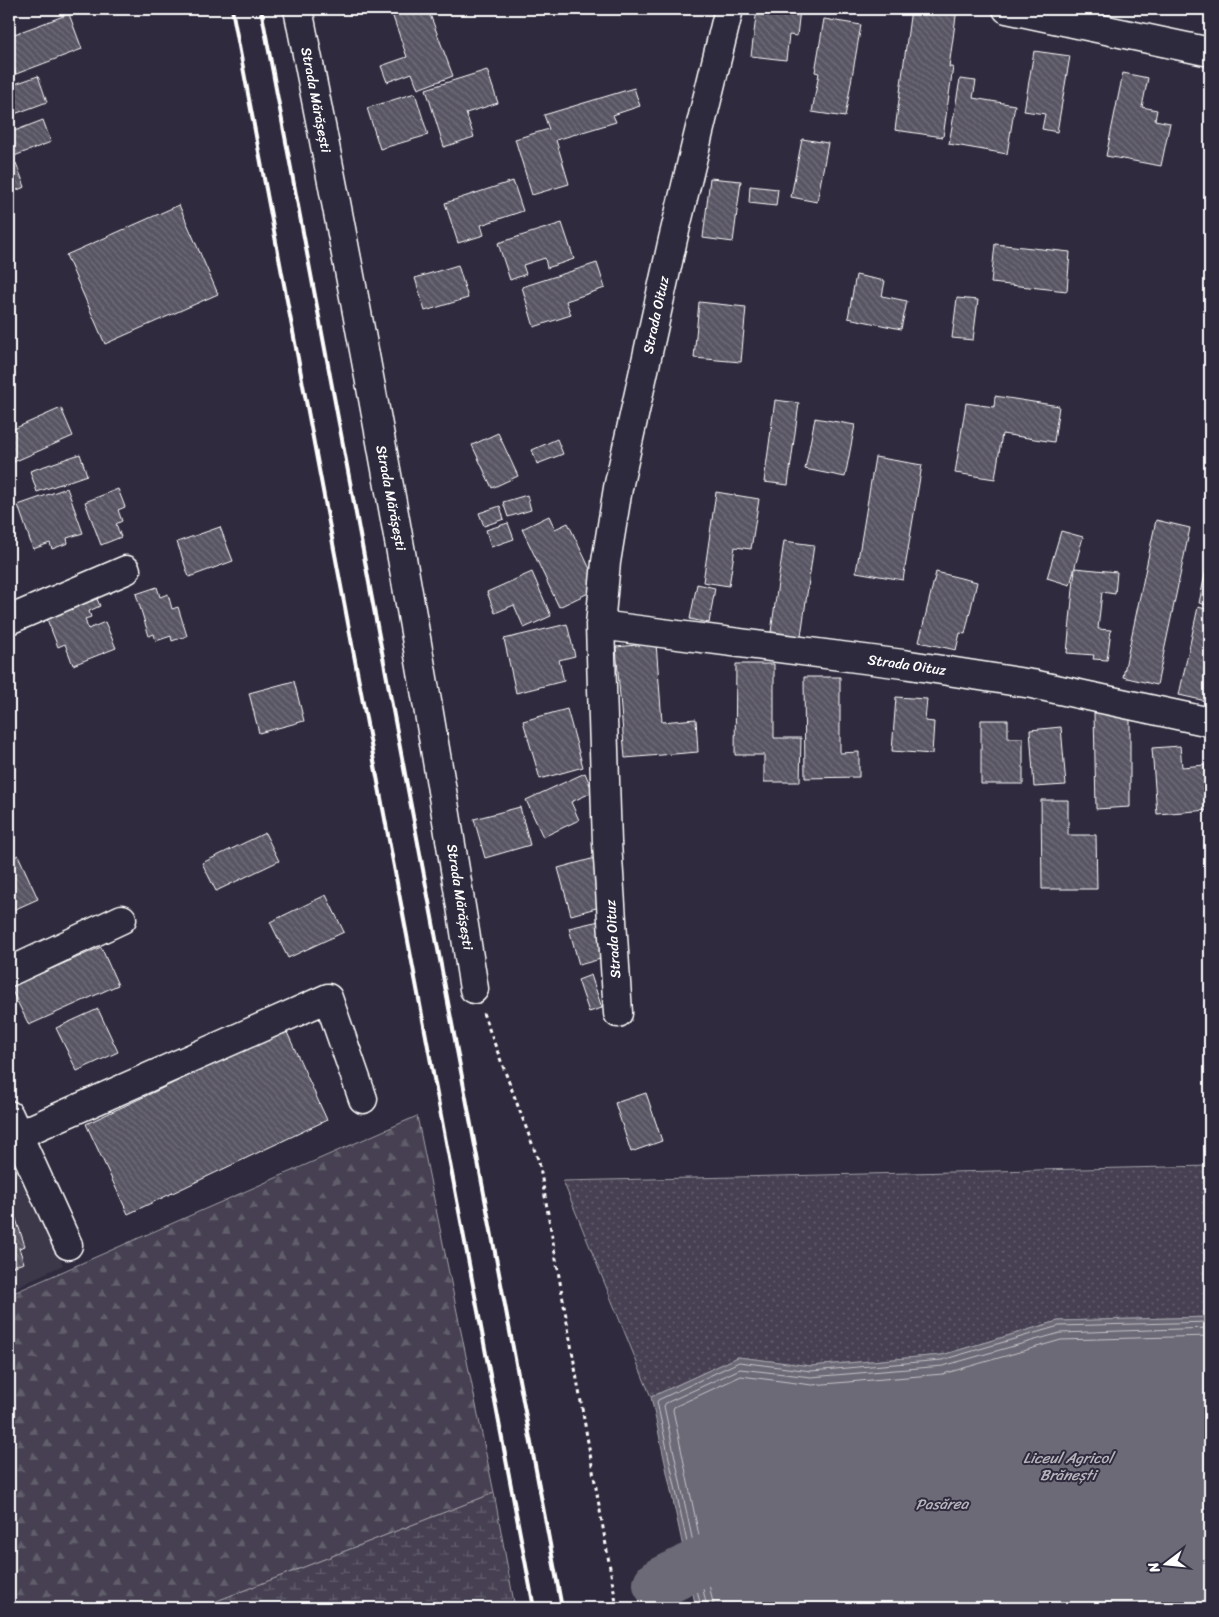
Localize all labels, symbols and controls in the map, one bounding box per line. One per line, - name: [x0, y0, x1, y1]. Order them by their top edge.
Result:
- street label: Strada Mărășești: [294, 45, 339, 156]
- street label: Strada Oituz: [636, 273, 677, 356]
- street label: Strada Mărășești: [369, 443, 414, 554]
- street label: Strada Oituz: [866, 647, 948, 683]
- street label: Strada Mărășești: [439, 842, 481, 953]
- street label: Strada Oituz: [598, 898, 628, 979]
- water label: Liceul Agricol Brănești: [1023, 1445, 1117, 1488]
- water label: Pasărea: [916, 1491, 970, 1517]
- north arrow: [1142, 1540, 1192, 1590]
- text: N: [1141, 1559, 1168, 1577]

